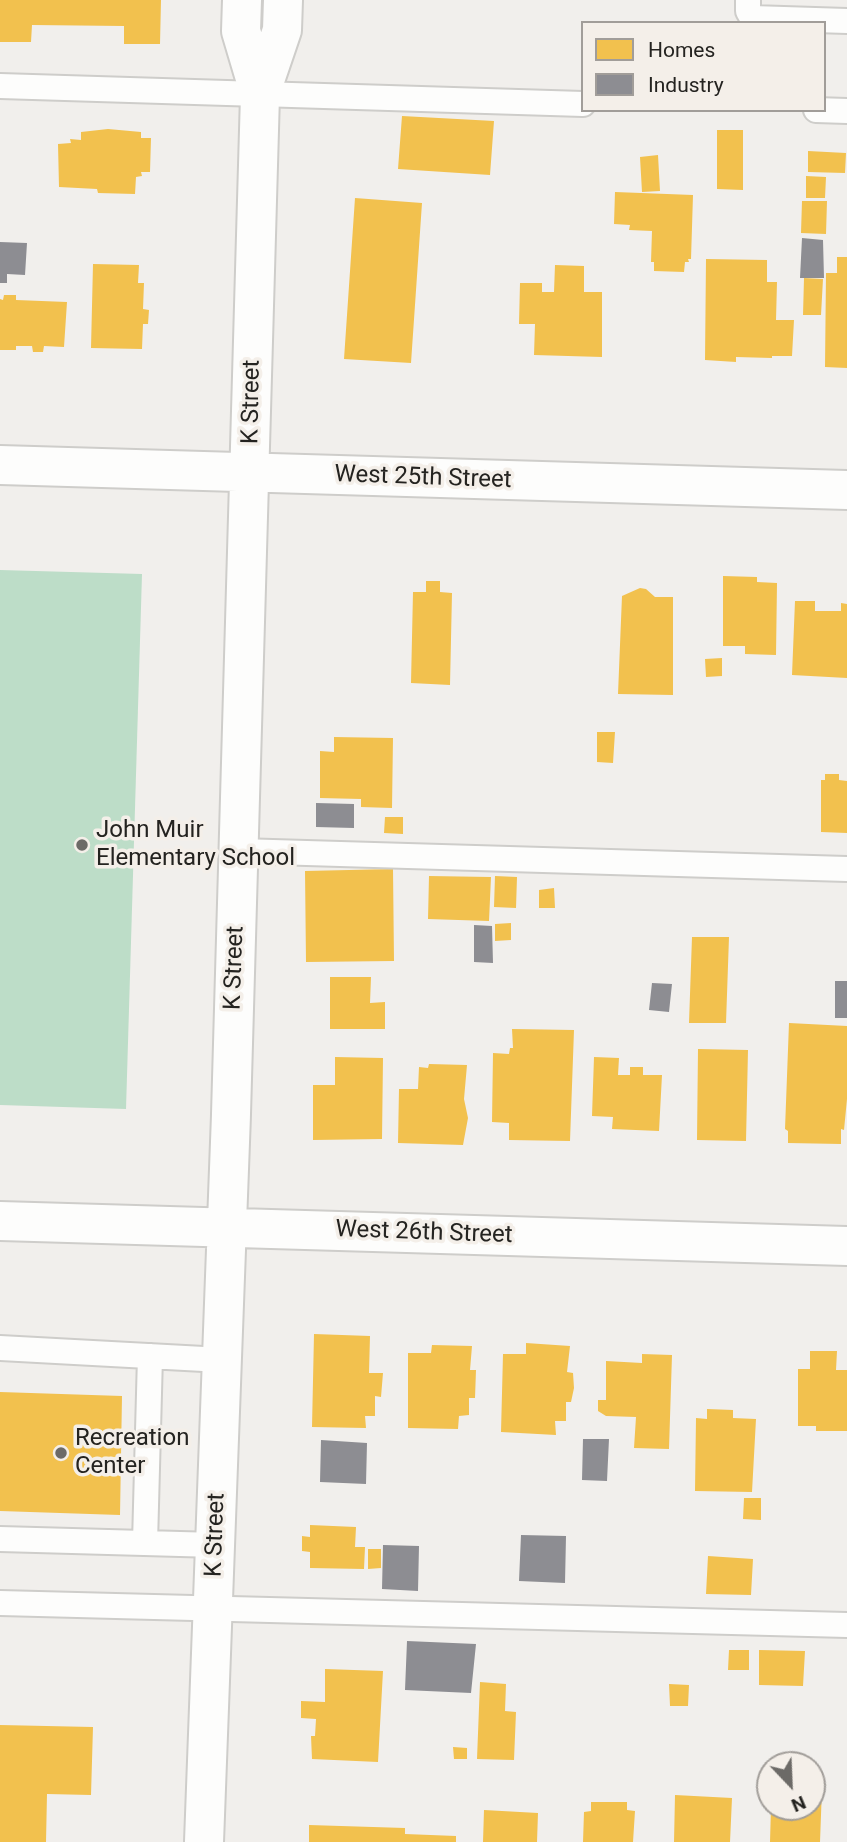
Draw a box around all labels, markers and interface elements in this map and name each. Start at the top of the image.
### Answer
legend [581,21,826,112]
text: Homes [648,38,715,62]
text: Industry [648,73,724,97]
street label: K Street [237,360,267,444]
street label: West 25th Street [334,461,512,495]
place label: John Muir Elementary School [96,817,295,873]
marker: John Muir Elementary School [74,837,90,853]
street label: K Street [219,925,251,1011]
street label: West 26th Street [335,1216,513,1250]
place label: Recreation Center [75,1425,189,1481]
marker: Recreation Center [53,1445,69,1461]
street label: K Street [200,1492,232,1578]
north arrow [756,1751,826,1821]
text: N [788,1791,809,1817]

